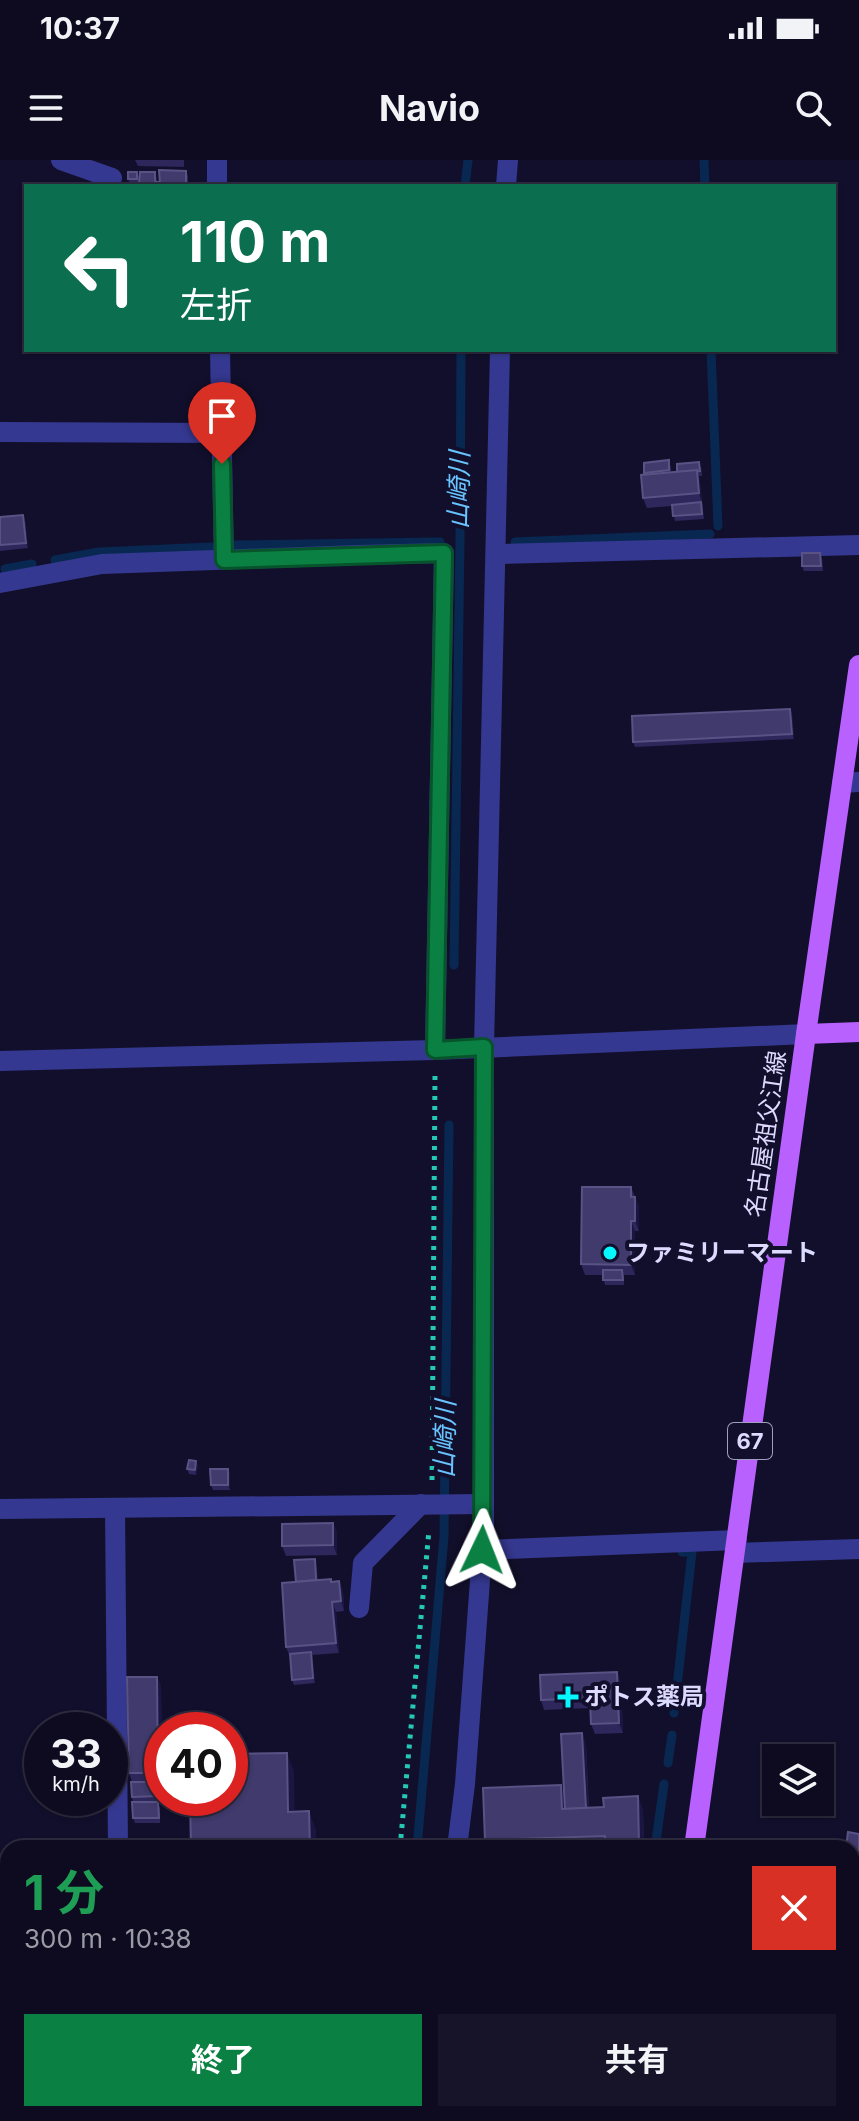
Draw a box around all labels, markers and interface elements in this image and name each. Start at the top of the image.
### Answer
text: 10:37 [40,10,120,46]
icon: menu [24,86,68,130]
text: Navio [379,86,480,130]
icon: search [791,86,835,130]
text: 110 m [180,208,330,276]
icon: left [48,216,152,320]
text: 左折 [180,283,252,327]
pin [188,382,256,464]
icon: arrive [200,394,244,438]
water label: 山崎川 [442,448,475,529]
street label: 名古屋祖父江線 [739,1049,792,1219]
place label: ファミリーマート [626,1238,818,1267]
marker: ファミリーマート [601,1244,619,1262]
water label: 山崎川 [428,1397,461,1478]
road number: 67 [728,1423,772,1459]
position arrow [440,1508,524,1592]
place label: ポトス薬局 [584,1682,704,1711]
marker: ポトス薬局 [559,1688,577,1706]
speed limit sign: 40 [144,1712,248,1816]
text: 33 [50,1729,102,1778]
map controls [762,1744,834,1816]
button: layers [762,1744,834,1816]
text: km/h [52,1772,100,1796]
text: 1 分 [24,1863,104,1922]
button: close [752,1866,836,1950]
text: 300 m · 10:38 [24,1923,192,1954]
button: 終了 [24,2014,422,2106]
button: 共有 [438,2014,836,2106]

